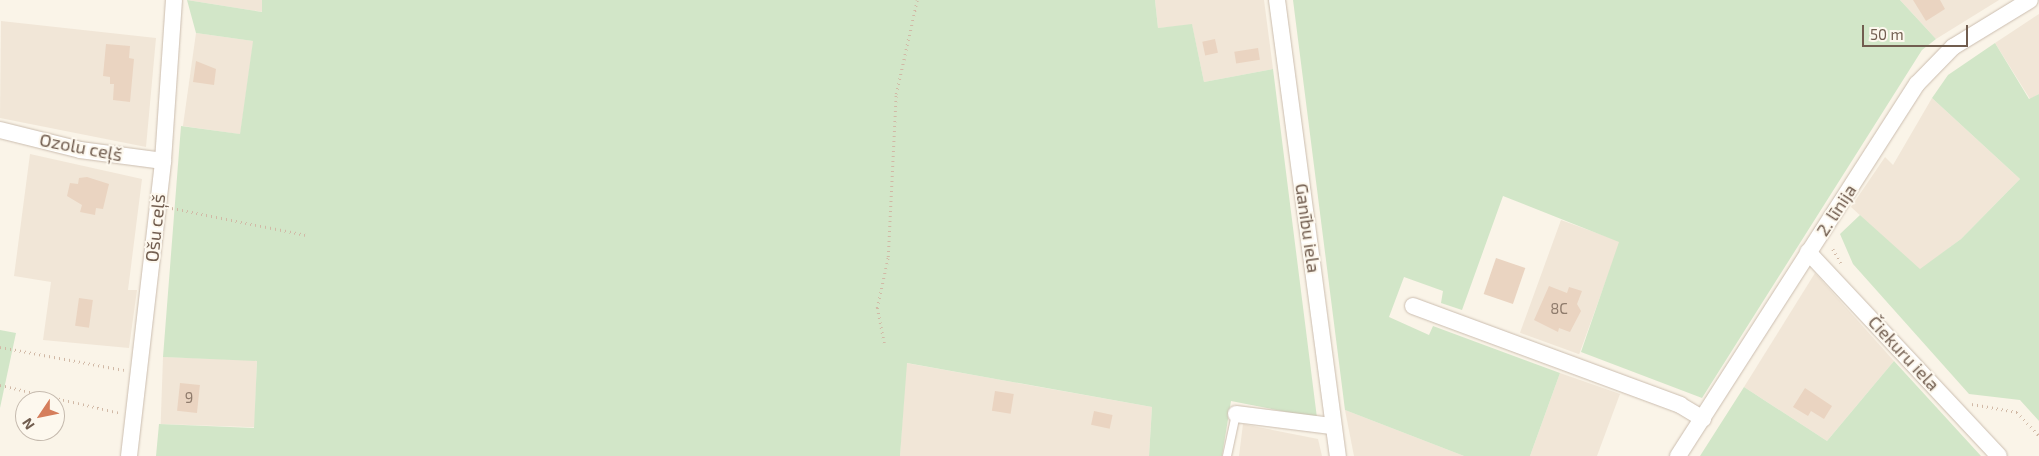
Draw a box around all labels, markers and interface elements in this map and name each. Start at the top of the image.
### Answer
scale bar [1864,15,1970,47]
text: 50 m [1870,25,1904,43]
street label: Ozolu ceļš [38,128,124,166]
street label: 2. līnija [1811,180,1861,240]
street label: Ganību iela [1291,182,1325,274]
street label: Ošu ceļš [141,193,169,263]
house number: 8C [1550,300,1568,318]
street label: Čiekuru iela [1864,311,1944,395]
house number: 9 [185,389,193,407]
north arrow [15,391,65,441]
text: N [18,415,38,433]

